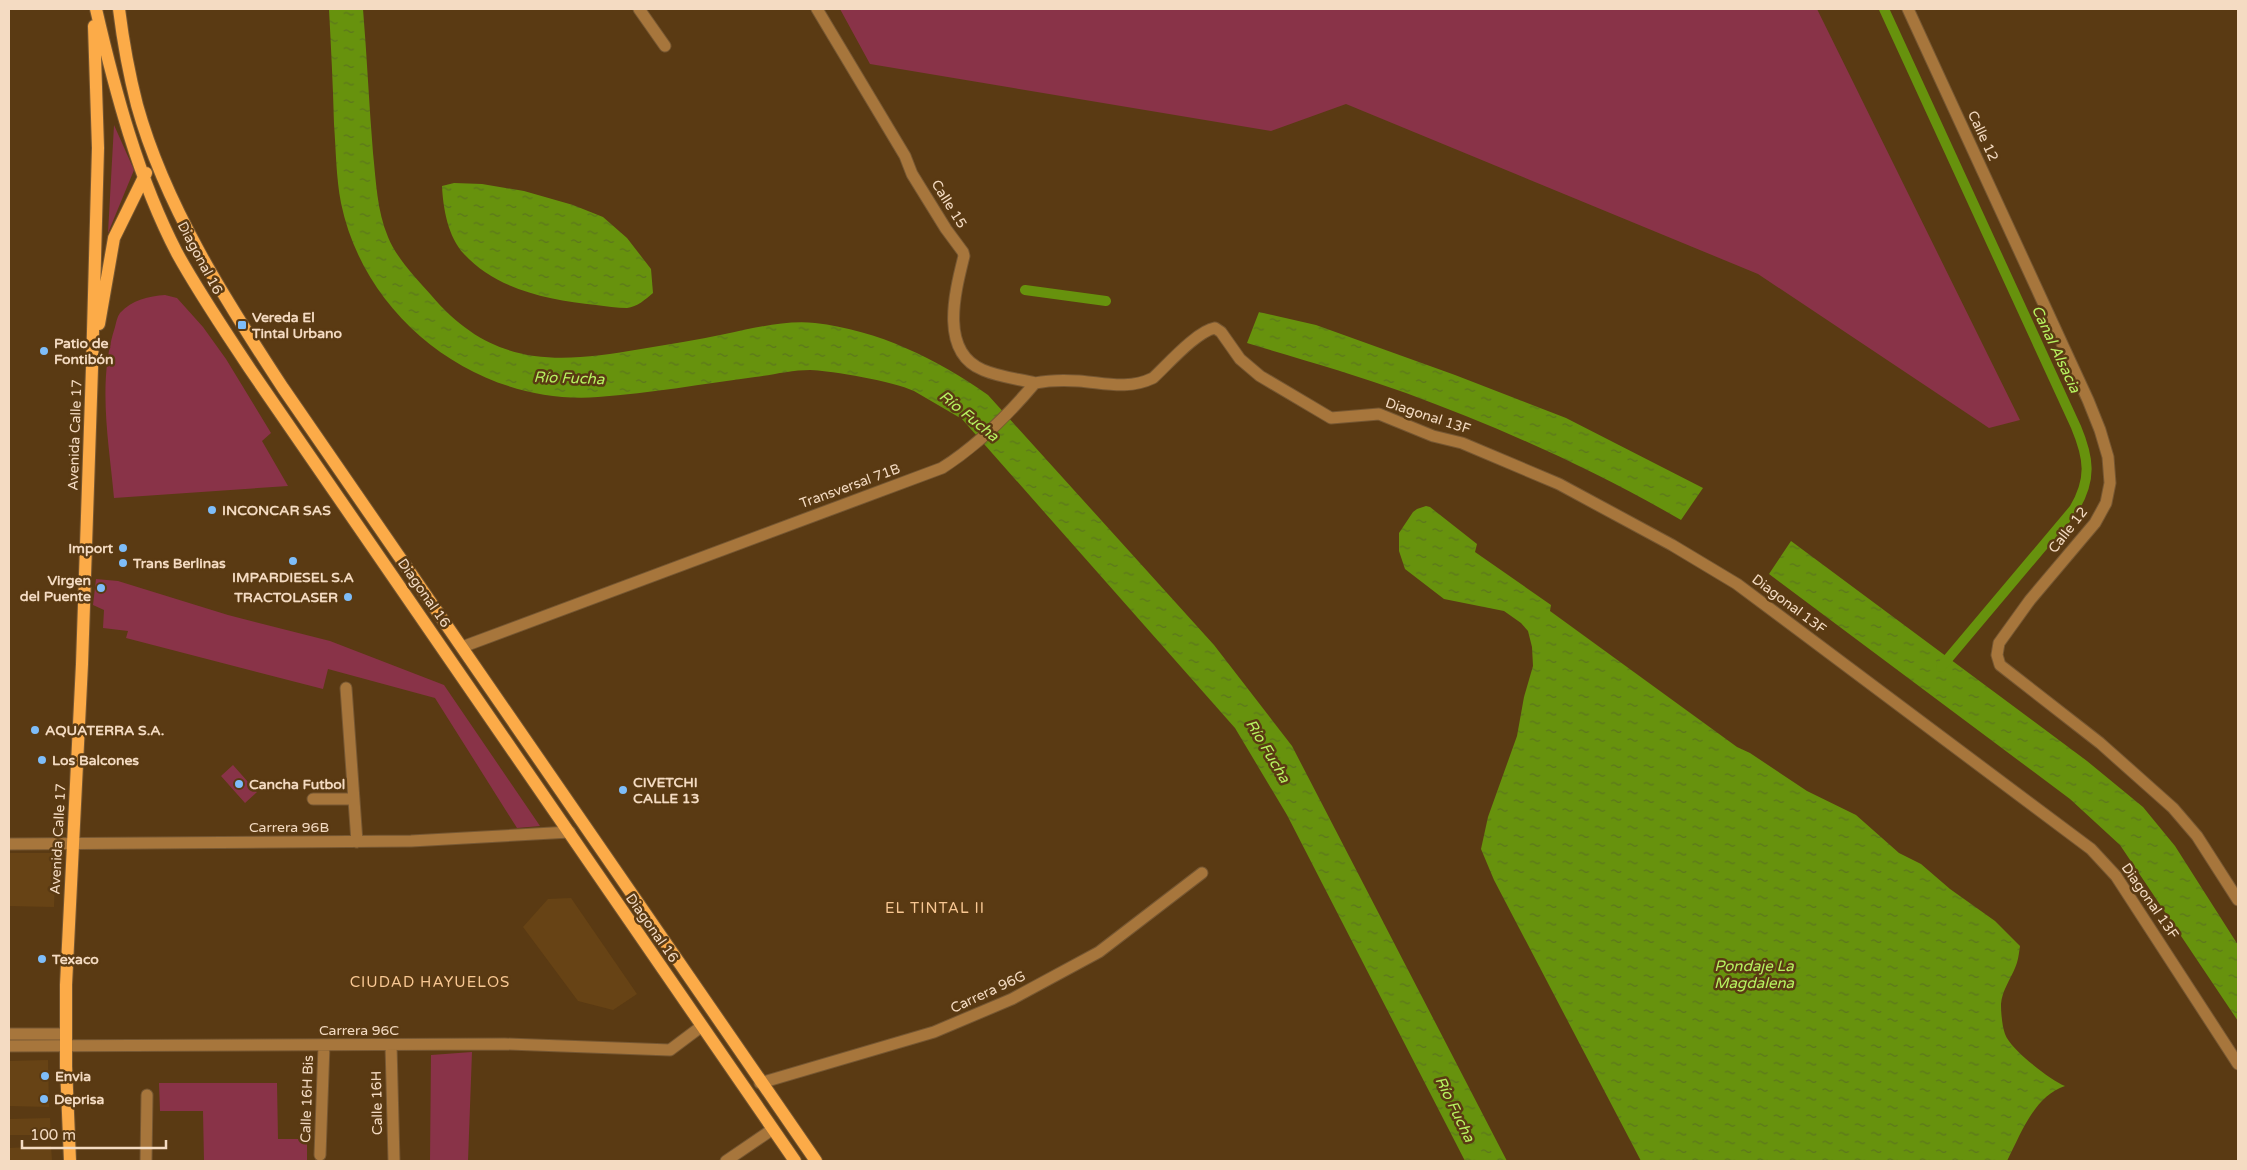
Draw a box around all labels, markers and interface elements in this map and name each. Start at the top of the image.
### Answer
street label: Calle 12 [1964,108,2002,164]
street label: Calle 15 [928,177,970,231]
street label: Diagonal 16 [174,219,226,298]
water label: Canal Alsacia [2028,302,2084,396]
place label: Vereda El Tintal Urbano [251,309,343,342]
marker: Vereda El Tintal Urbano [236,319,248,331]
place label: Patio de Fontibón [54,335,114,368]
marker: Patio de Fontibón [38,345,50,357]
water label: Río Fucha [533,368,605,388]
street label: Avenida Calle 17 [65,379,85,491]
water label: Río Fucha [936,387,1003,446]
street label: Diagonal 13F [1383,394,1473,438]
street label: Transversal 71B [797,460,903,512]
place label: INCONCAR SAS [222,502,331,519]
marker: INCONCAR SAS [206,504,218,516]
street label: Calle 12 [2045,504,2091,556]
place label: Import [68,540,114,557]
marker: Import [117,542,129,554]
place label: Trans Berlinas [132,555,226,572]
marker: IMPARDIESEL S.A [287,555,299,567]
street label: Diagonal 16 [394,555,454,631]
marker: Trans Berlinas [117,557,129,569]
place label: IMPARDIESEL S.A [232,569,355,586]
street label: Diagonal 13F [1748,571,1830,638]
place label: Virgen del Puente [20,572,91,605]
marker: Virgen del Puente [95,582,107,594]
place label: TRACTOLASER [233,589,338,606]
marker: TRACTOLASER [342,591,354,603]
water label: Río Fucha [1242,716,1294,786]
place label: AQUATERRA S.A. [45,722,164,739]
marker: AQUATERRA S.A. [29,724,41,736]
place label: Los Balcones [52,752,139,769]
marker: Los Balcones [36,754,48,766]
place label: CIVETCHI CALLE 13 [633,774,700,807]
place label: Cancha Futbol [249,776,345,793]
marker: Cancha Futbol [233,778,245,790]
street label: Avenida Calle 17 [47,783,69,895]
marker: CIVETCHI CALLE 13 [617,784,629,796]
street label: Carrera 96B [249,819,329,836]
street label: Diagonal 13F [2118,860,2183,943]
street label: Diagonal 16 [622,890,682,966]
district label: EL TINTAL II [885,899,985,917]
place label: Texaco [51,951,99,968]
marker: Texaco [36,953,48,965]
water label: Pondaje La Magdalena [1714,957,1795,992]
street label: Carrera 96G [948,967,1028,1017]
district label: CIUDAD HAYUELOS [350,973,510,991]
street label: Carrera 96C [319,1022,399,1039]
street label: Calle 16H Bis [297,1055,317,1143]
place label: Envia [55,1068,91,1085]
marker: Envia [39,1070,51,1082]
street label: Calle 16H [368,1071,386,1135]
water label: Río Fucha [1431,1073,1479,1145]
place label: Deprisa [54,1091,105,1108]
marker: Deprisa [38,1093,50,1105]
scale bar [22,1118,166,1150]
text: 100 m [30,1126,76,1144]

